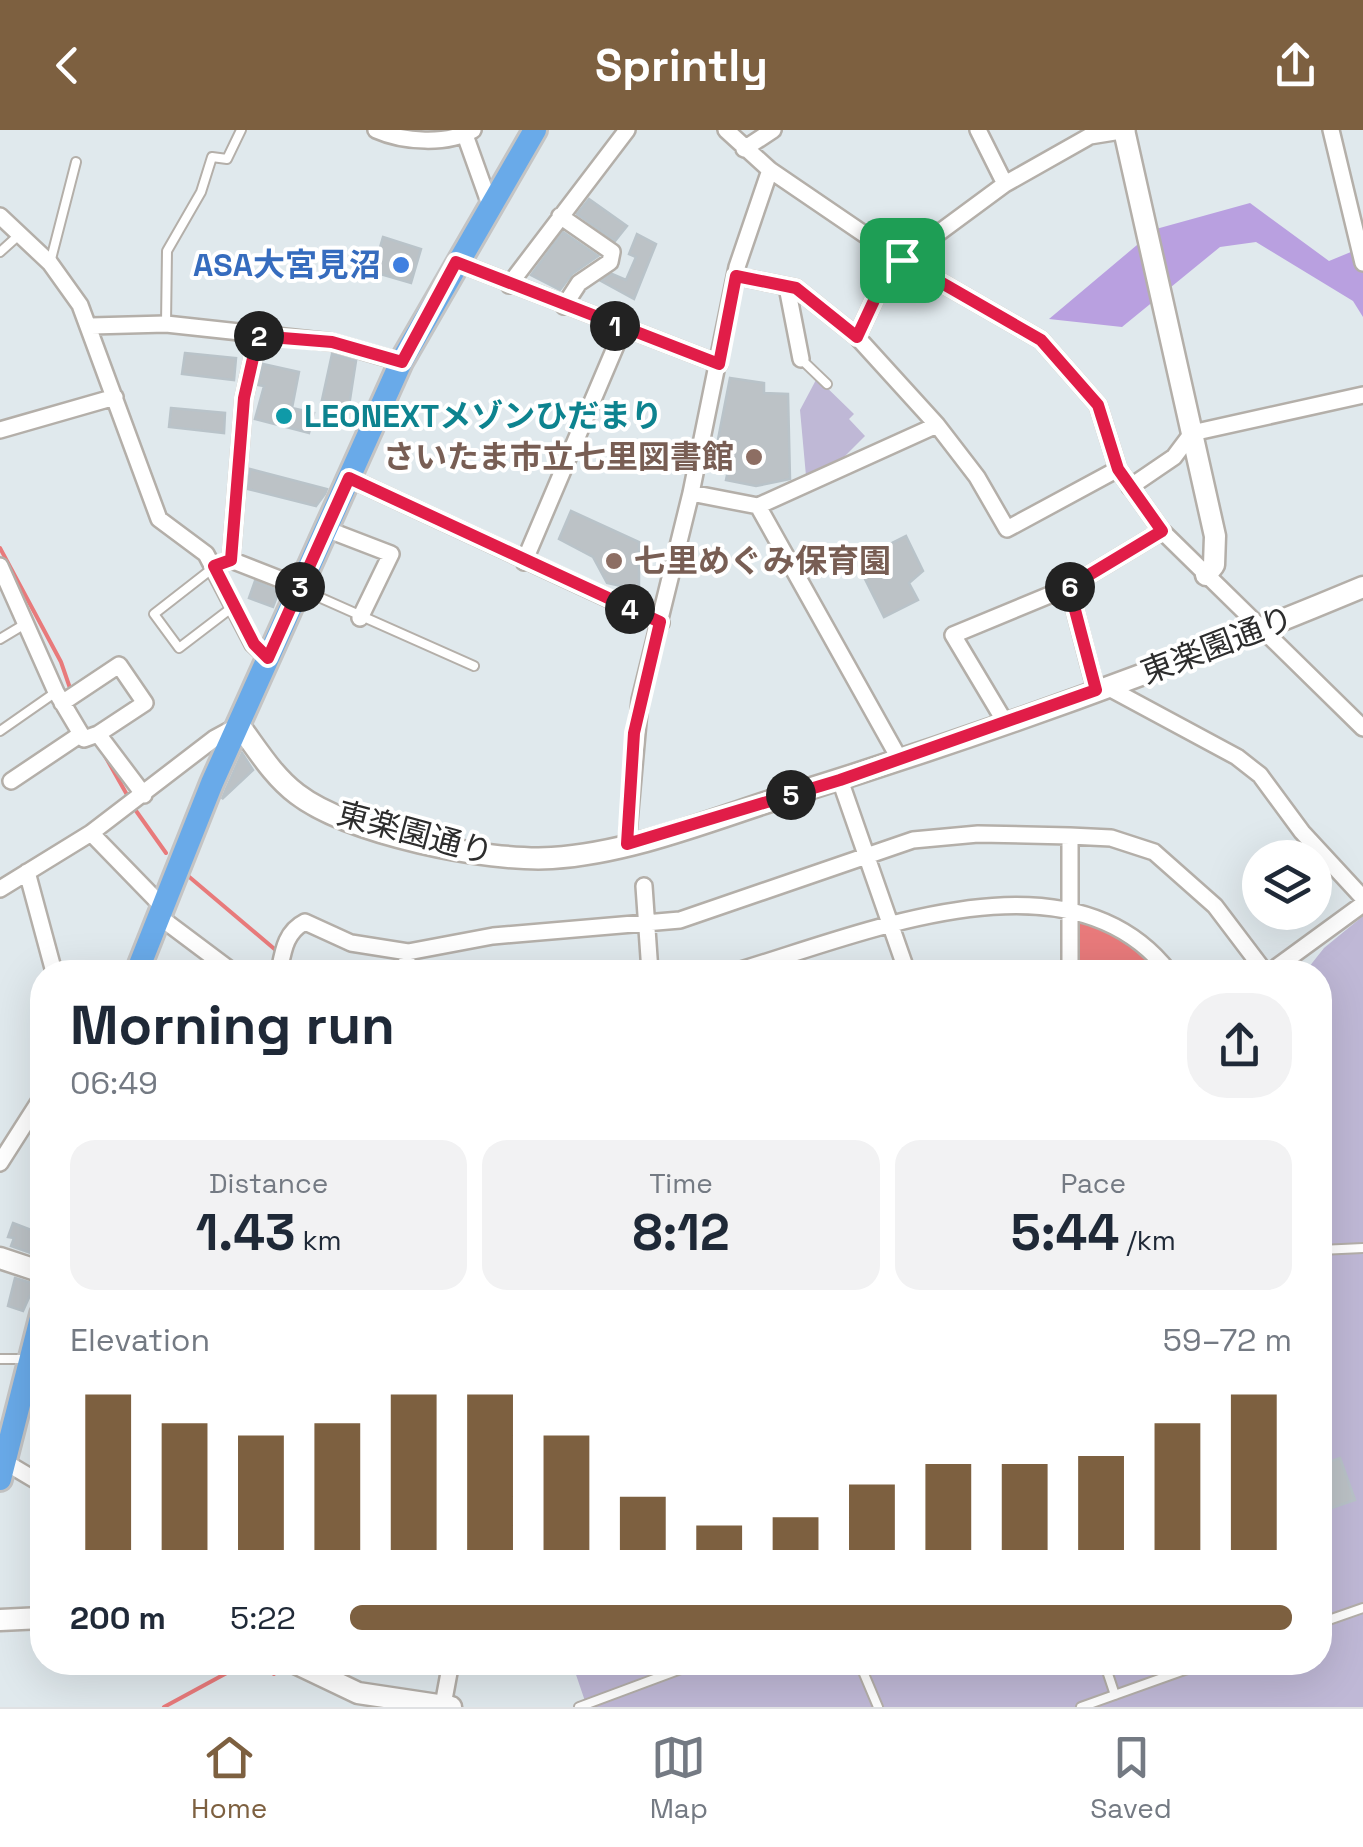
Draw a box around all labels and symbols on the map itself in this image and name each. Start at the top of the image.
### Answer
pin [860,218,945,303]
place label: ASA大宮見沼 [193,245,381,285]
marker: ASA大宮見沼 [390,254,412,276]
pin: 1 [590,301,640,351]
pin: 2 [234,311,284,361]
place label: LEONEXTメゾンひだまり [304,396,663,436]
marker: LEONEXTメゾンひだまり [273,405,295,427]
place label: さいたま市立七里図書館 [383,437,734,477]
marker: さいたま市立七里図書館 [743,446,765,468]
place label: 七里めぐみ保育園 [634,541,891,581]
marker: 七里めぐみ保育園 [603,550,625,572]
pin: 3 [275,562,325,612]
pin: 6 [1045,562,1095,612]
pin: 4 [605,584,655,634]
street label: 東楽園通り [1135,598,1299,692]
pin: 5 [766,770,816,820]
street label: 東楽園通り [333,793,497,873]

